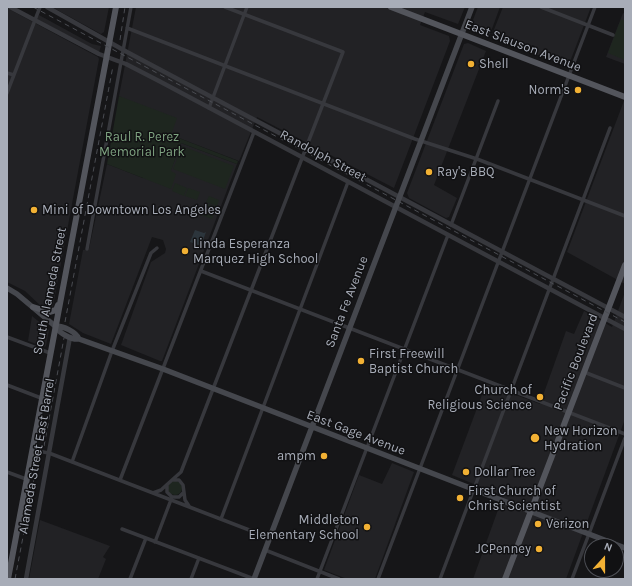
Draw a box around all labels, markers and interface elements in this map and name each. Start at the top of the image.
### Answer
street label: East Slauson Avenue [463,17,583,75]
place label: Shell [479,56,509,72]
marker: Shell [466,59,476,69]
place label: Norm's [529,82,570,98]
marker: Norm's [573,85,583,95]
street label: Randolph Street [277,127,369,185]
park label: Raul R. Perez Memorial Park [99,129,185,160]
place label: Ray's BBQ [437,164,494,180]
marker: Ray's BBQ [424,167,434,177]
place label: Mini of Downtown Los Angeles [42,202,221,218]
marker: Mini of Downtown Los Angeles [29,205,39,215]
street label: South Alameda Street [30,226,70,356]
place label: Linda Esperanza Marquez High School [193,236,318,267]
marker: Linda Esperanza Marquez High School [180,246,190,256]
street label: Santa Fe Avenue [322,254,372,350]
street label: Pacific Boulevard [550,311,602,413]
place label: First Freewill Baptist Church [369,346,458,377]
marker: First Freewill Baptist Church [356,356,366,366]
street label: Alameda Street East Barrel [16,377,58,535]
place label: Church of Religious Science [427,382,532,413]
marker: Church of Religious Science [535,392,545,402]
street label: East Gage Avenue [304,407,408,459]
place label: New Horizon Hydration [544,423,618,454]
marker: New Horizon Hydration [529,432,541,444]
place label: ampm [277,448,316,464]
marker: ampm [319,451,329,461]
place label: Dollar Tree [474,464,536,480]
marker: Dollar Tree [461,467,471,477]
place label: First Church of Christ Scientist [468,483,561,514]
marker: First Church of Christ Scientist [455,493,465,503]
place label: Middleton Elementary School [249,512,359,543]
place label: Verizon [546,516,589,532]
marker: Verizon [533,519,543,529]
marker: Middleton Elementary School [362,522,372,532]
north arrow [584,538,624,578]
text: N [602,540,614,555]
place label: JCPenney [475,541,531,557]
marker: JCPenney [534,544,544,554]

